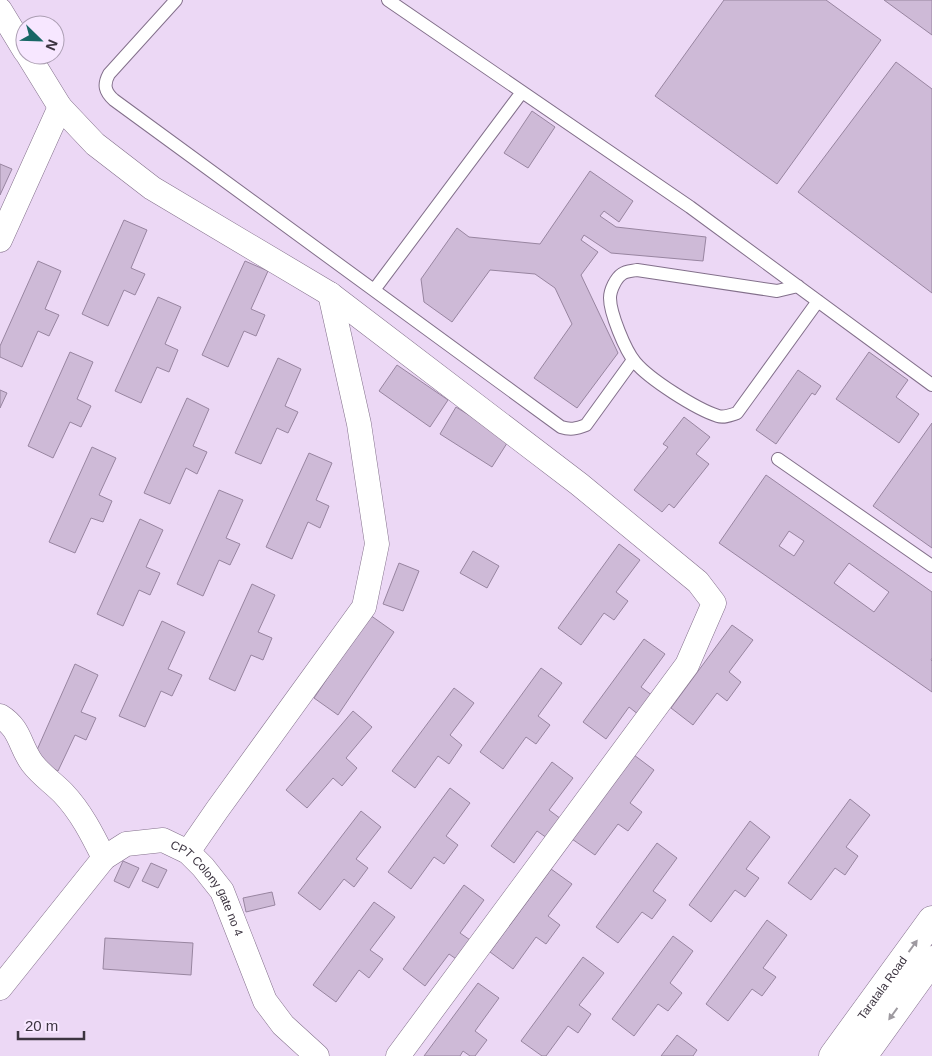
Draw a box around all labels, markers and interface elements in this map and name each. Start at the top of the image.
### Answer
north arrow [15,15,65,65]
text: N [43,37,61,53]
street label: CPT Colony gate no 4 [168,838,246,938]
one-way arrow [908,939,918,953]
street label: Taratala Road [855,954,910,1022]
one-way arrow [888,1007,898,1021]
scale bar [18,1008,84,1040]
text: 20 m [25,1017,58,1034]

